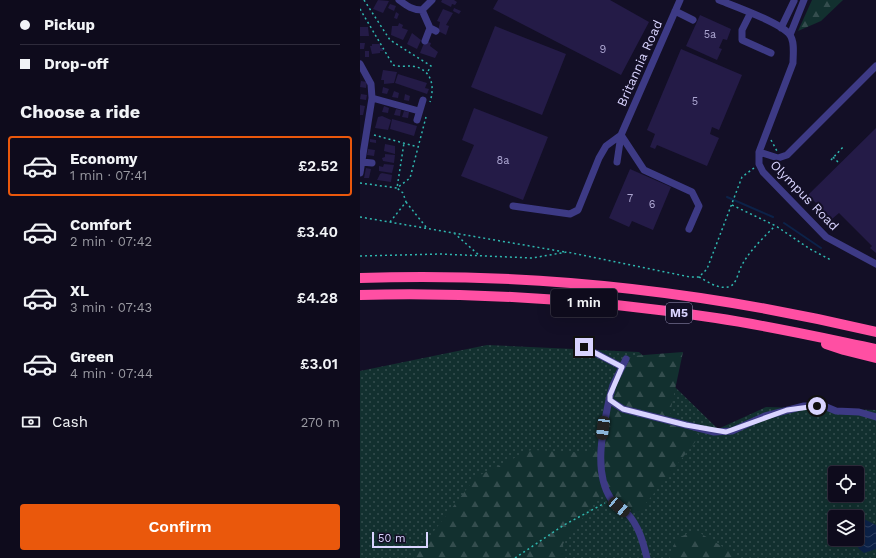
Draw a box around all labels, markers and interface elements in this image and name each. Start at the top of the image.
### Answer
text: Pickup [44,16,95,34]
street label: Britannia Road [614,18,665,109]
house number: 5a [704,28,716,41]
house number: 9 [600,43,607,56]
text: Drop-off [44,55,109,73]
house number: 5 [692,95,698,108]
text: Choose a ride [20,101,140,122]
icon: car [22,148,58,184]
text: Economy [70,150,137,168]
house number: 8a [496,154,510,167]
text: £2.52 [298,157,338,175]
street label: Olympus Road [767,157,842,234]
text: 1 min · 07:41 [70,168,147,183]
house number: 7 [627,192,633,205]
house number: 6 [649,198,656,211]
icon: car [22,214,58,250]
text: Comfort [70,216,131,234]
text: £3.40 [297,223,338,241]
text: 2 min · 07:42 [70,234,152,249]
icon: car [22,280,58,316]
text: XL [70,282,89,300]
text: £4.28 [297,289,338,307]
callout: 1 min [551,289,617,317]
text: 1 min [567,295,601,310]
text: 3 min · 07:43 [70,300,152,315]
road number: M5 [666,303,692,323]
route end [575,338,593,356]
icon: car [22,346,58,382]
text: Green [70,348,114,366]
text: £3.01 [300,355,338,373]
text: 4 min · 07:44 [70,366,153,381]
route start [808,397,826,415]
icon: cash [20,411,42,433]
text: Cash [52,413,88,431]
text: 270 m [301,415,340,430]
car [595,415,611,441]
map controls [828,466,864,546]
button: locate [828,466,864,502]
car [606,495,632,519]
button: Confirm [20,504,340,550]
button: layers [828,510,864,546]
scale bar [372,530,428,549]
text: 50 m [378,532,405,545]

